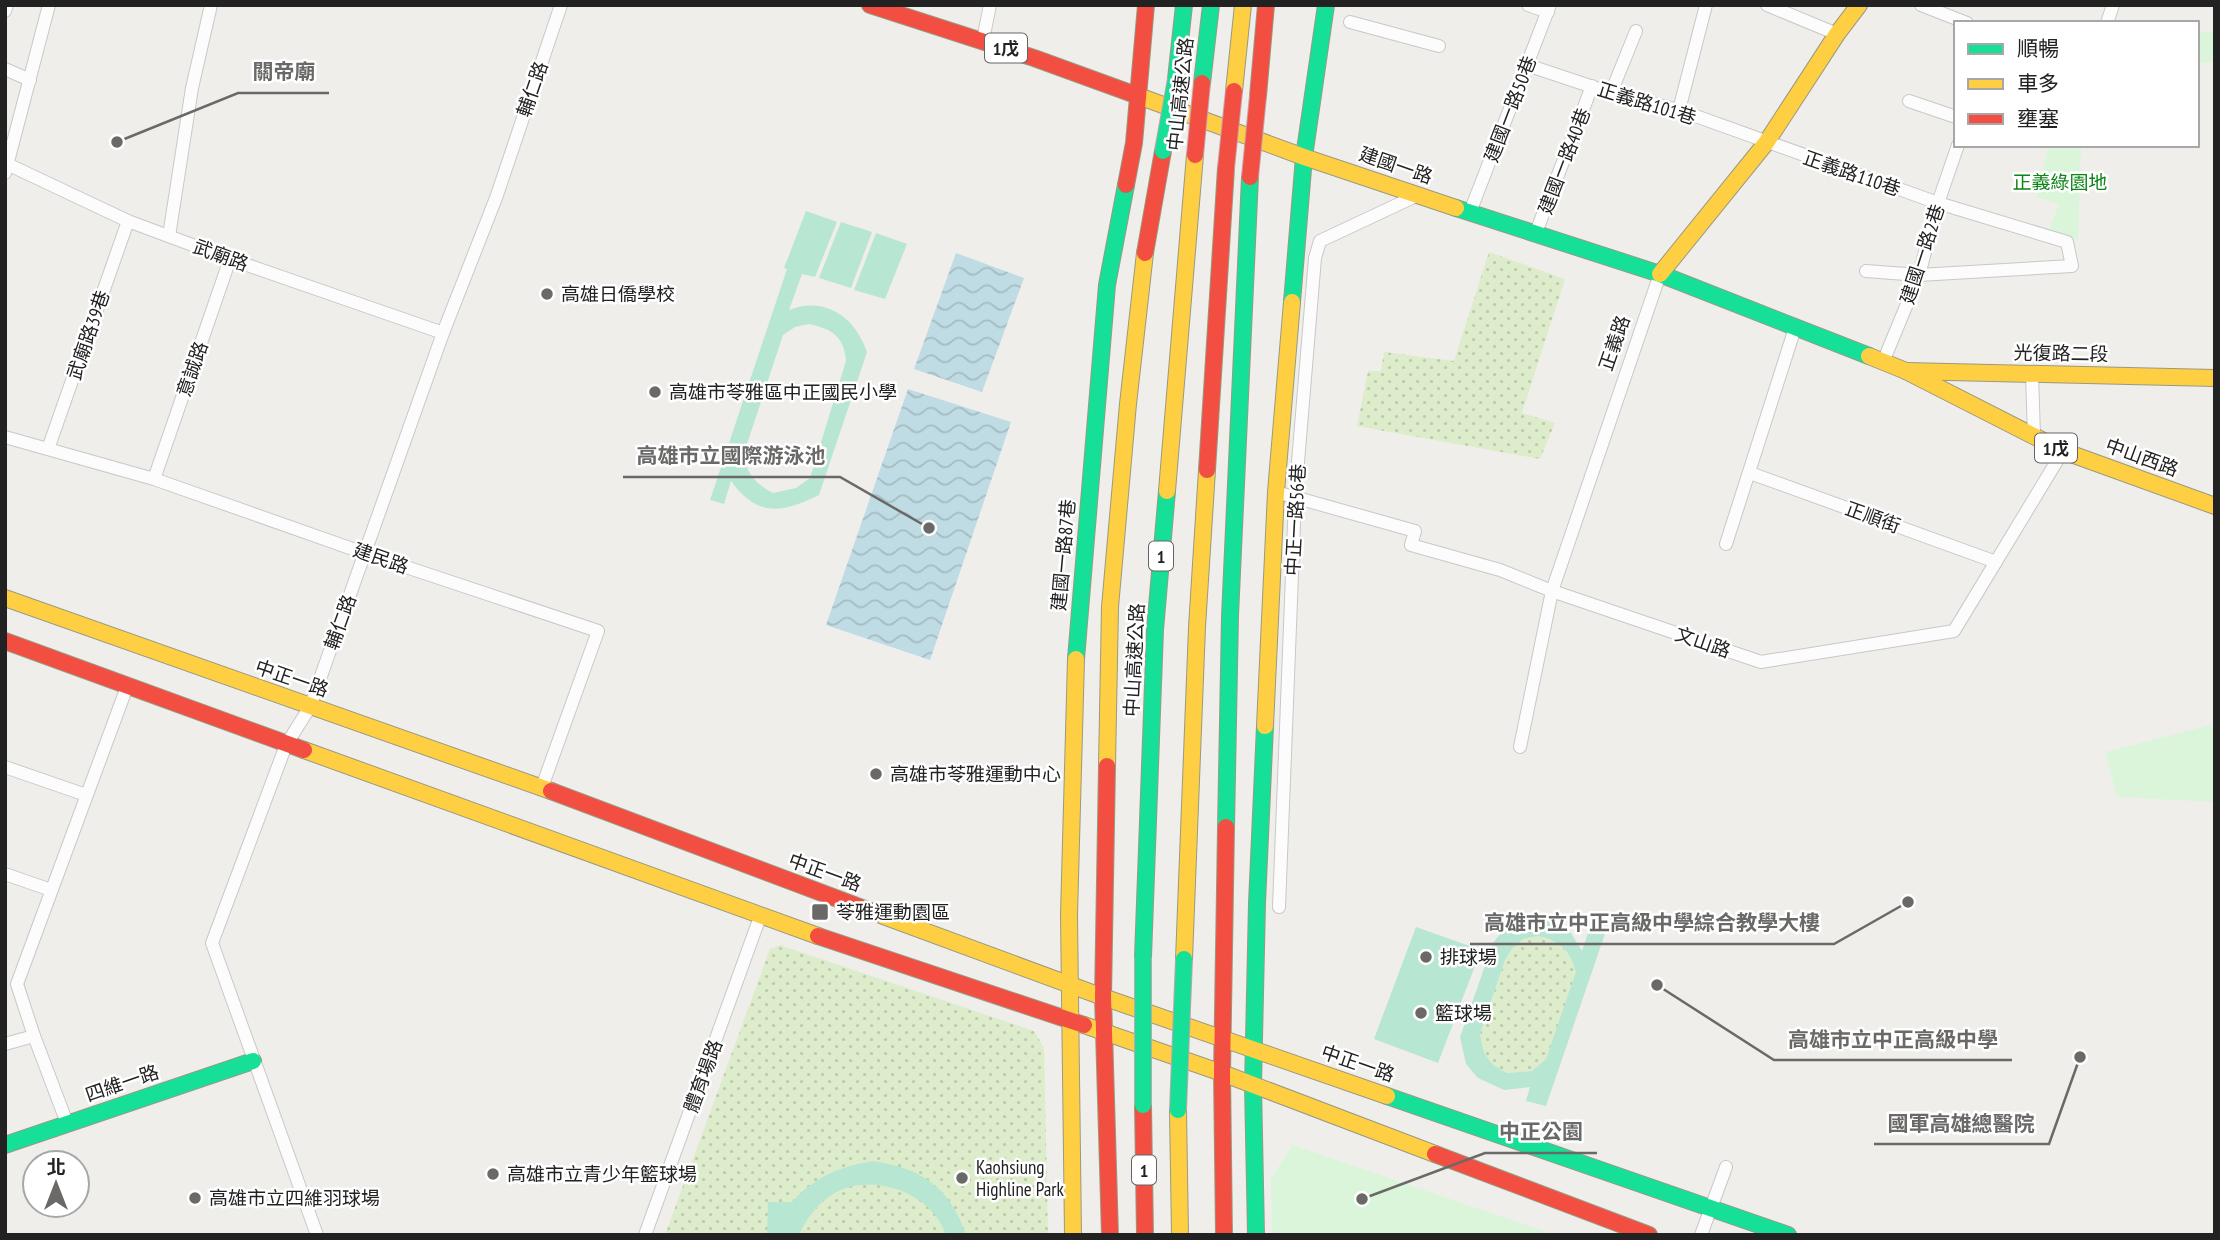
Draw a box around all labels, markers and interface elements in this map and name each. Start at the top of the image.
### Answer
legend [1954,21,2199,147]
road number: 1戊 [985,33,1027,62]
text: 順暢 [2017,35,2059,62]
street label: 中山高速公路 [1162,36,1198,152]
callout: 關帝廟 [238,51,329,93]
street label: 建國一路50巷 [1479,52,1541,166]
text: 關帝廟 [253,58,316,85]
street label: 輔仁路 [511,58,553,120]
text: 車多 [2017,70,2059,97]
street label: 正義路101巷 [1595,77,1699,129]
street label: 建國一路40巷 [1533,104,1595,218]
text: 壅塞 [2017,105,2059,132]
street label: 建國一路 [1356,141,1436,189]
street label: 正義路110巷 [1800,145,1904,201]
park label: 正義綠園地 [2012,170,2108,194]
street label: 建國一路2巷 [1895,201,1949,307]
street label: 武廟路 [190,234,252,276]
place label: 高雄日僑學校 [561,282,675,306]
marker: 高雄日僑學校 [539,286,555,302]
street label: 武廟路39巷 [61,287,115,383]
street label: 正義路 [1593,312,1635,374]
street label: 意誠路 [171,338,213,400]
street label: 光復路二段 [2013,340,2109,366]
place label: 高雄市苓雅區中正國民小學 [669,380,897,404]
marker: 高雄市苓雅區中正國民小學 [647,384,663,400]
street label: 中山西路 [2102,433,2182,481]
road number: 1戊 [2035,434,2077,462]
callout: 高雄市立國際游泳池 [623,435,840,477]
text: 高雄市立國際游泳池 [637,442,826,469]
street label: 中正一路56巷 [1280,463,1310,577]
street label: 正順街 [1842,496,1904,538]
street label: 建國一路87巷 [1046,498,1080,612]
street label: 建民路 [350,537,412,579]
road number: 1 [1149,542,1173,570]
street label: 輔仁路 [319,591,361,653]
street label: 中山高速公路 [1119,602,1149,718]
street label: 文山路 [1672,621,1734,663]
street label: 中正一路 [252,654,332,702]
place label: 高雄市苓雅運動中心 [890,762,1061,786]
marker: 高雄市苓雅運動中心 [868,766,884,782]
street label: 中正一路 [785,848,865,896]
place label: 苓雅運動園區 [836,900,950,924]
marker: 苓雅運動園區 [810,902,830,922]
callout: 高雄市立中正高級中學綜合教學大樓 [1470,902,1834,944]
text: 高雄市立中正高級中學綜合教學大樓 [1484,909,1820,936]
place label: 排球場 [1440,945,1497,969]
marker: 排球場 [1418,949,1434,965]
place label: 籃球場 [1435,1001,1492,1025]
marker: 籃球場 [1413,1005,1429,1021]
callout: 高雄市立中正高級中學 [1774,1018,2012,1060]
text: 高雄市立中正高級中學 [1788,1026,1998,1053]
street label: 體育場路 [679,1036,727,1116]
street label: 中正一路 [1318,1039,1398,1087]
street label: 四維一路 [82,1059,162,1107]
callout: 國軍高雄總醫院 [1874,1102,2049,1144]
text: 國軍高雄總醫院 [1888,1110,2035,1137]
callout: 中正公園 [1485,1111,1597,1153]
text: 中正公園 [1499,1118,1583,1145]
north arrow [21,1149,91,1219]
text: 北 [46,1155,66,1179]
place label: Kaohsiung Highline Park [976,1155,1065,1201]
road number: 1 [1132,1156,1156,1184]
place label: 高雄市立青少年籃球場 [507,1162,697,1186]
marker: 高雄市立青少年籃球場 [485,1166,501,1182]
marker: Kaohsiung Highline Park [954,1170,970,1186]
place label: 高雄市立四維羽球場 [209,1186,380,1210]
marker: 高雄市立四維羽球場 [187,1190,203,1206]

